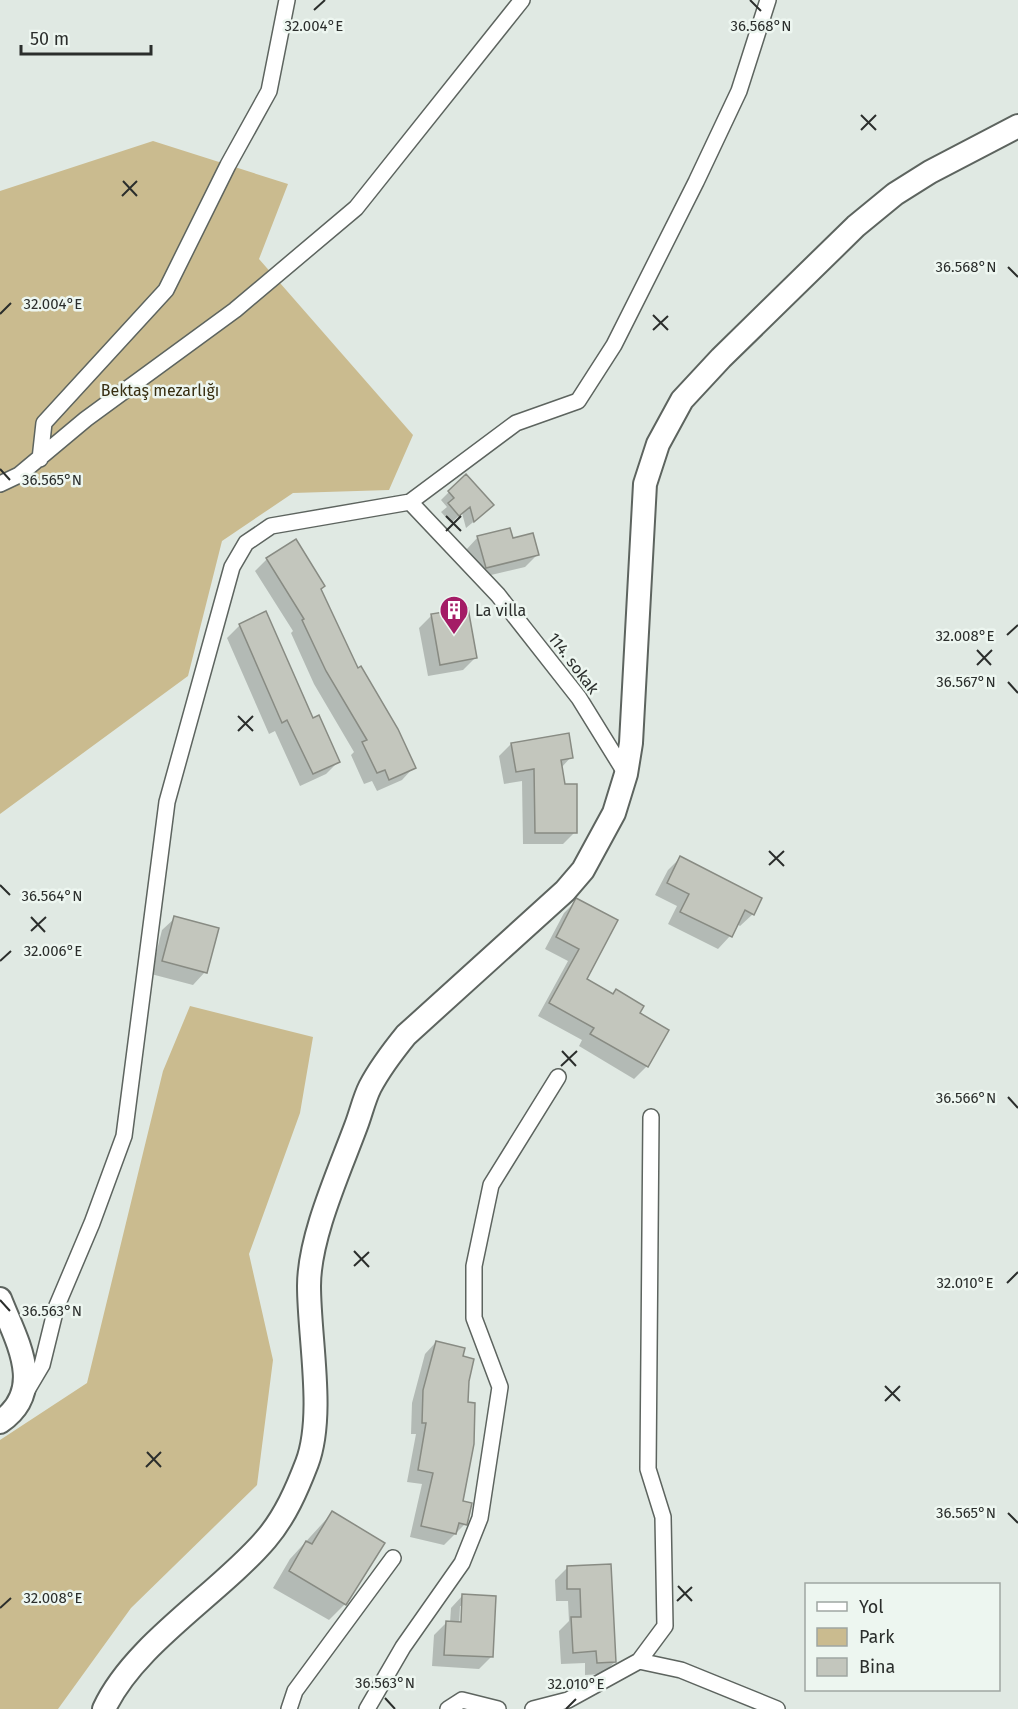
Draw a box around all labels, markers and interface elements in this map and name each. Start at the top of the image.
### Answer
text: 32.004°E [285,17,343,35]
text: 36.568°N [730,17,792,35]
scale bar [21,18,152,56]
text: 50 m [30,28,69,50]
text: 36.568°N [935,258,997,276]
text: 32.004°E [24,295,82,313]
park label: Bektaş mezarlığı [101,381,219,401]
text: 36.565°N [22,471,82,489]
building icon: La villa [438,594,470,636]
place label: La villa [475,601,526,620]
text: 32.008°E [935,627,995,645]
street label: 114. sokak [544,629,603,698]
text: 36.567°N [936,673,996,691]
text: 36.564°N [22,887,82,905]
text: 32.006°E [24,942,82,960]
text: 36.566°N [936,1089,996,1107]
text: 32.010°E [937,1274,993,1292]
text: 36.563°N [22,1302,82,1320]
text: 36.565°N [936,1504,996,1522]
legend [805,1583,1000,1691]
text: 32.008°E [23,1589,83,1607]
text: Yol [859,1596,884,1618]
text: Park [859,1626,895,1648]
text: Bina [859,1656,895,1678]
text: 36.563°N [355,1674,415,1692]
text: 32.010°E [548,1675,604,1693]

